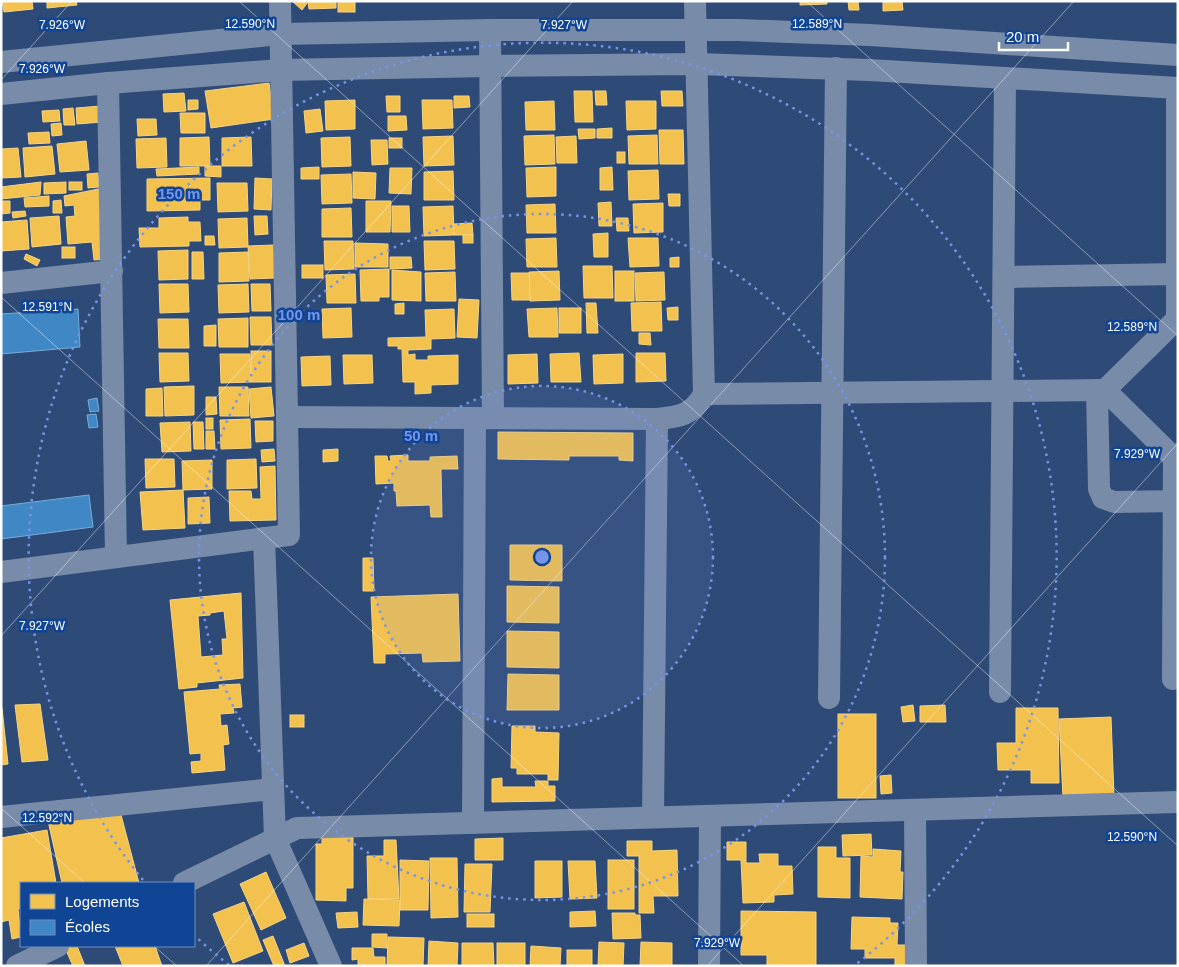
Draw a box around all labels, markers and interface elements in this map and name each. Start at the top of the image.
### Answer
text: 12.590°N [225,17,275,31]
text: 12.589°N [792,17,842,31]
text: 7.926°W [39,18,86,32]
text: 7.927°W [541,18,588,32]
scale bar [999,20,1068,52]
text: 20 m [1006,28,1039,45]
text: 7.926°W [19,62,66,76]
text: 150 m [158,185,200,202]
text: 12.591°N [22,300,72,314]
text: 100 m [278,306,320,323]
text: 12.589°N [1107,320,1157,334]
text: 50 m [404,427,438,444]
text: 7.929°W [1114,447,1161,461]
centre of rings [533,548,551,566]
text: 7.927°W [19,619,66,633]
text: 12.592°N [22,811,72,825]
text: 12.590°N [1107,830,1157,844]
legend [20,882,195,947]
text: Logements [65,893,139,910]
text: Écoles [65,918,110,935]
text: 7.929°W [694,936,741,950]

